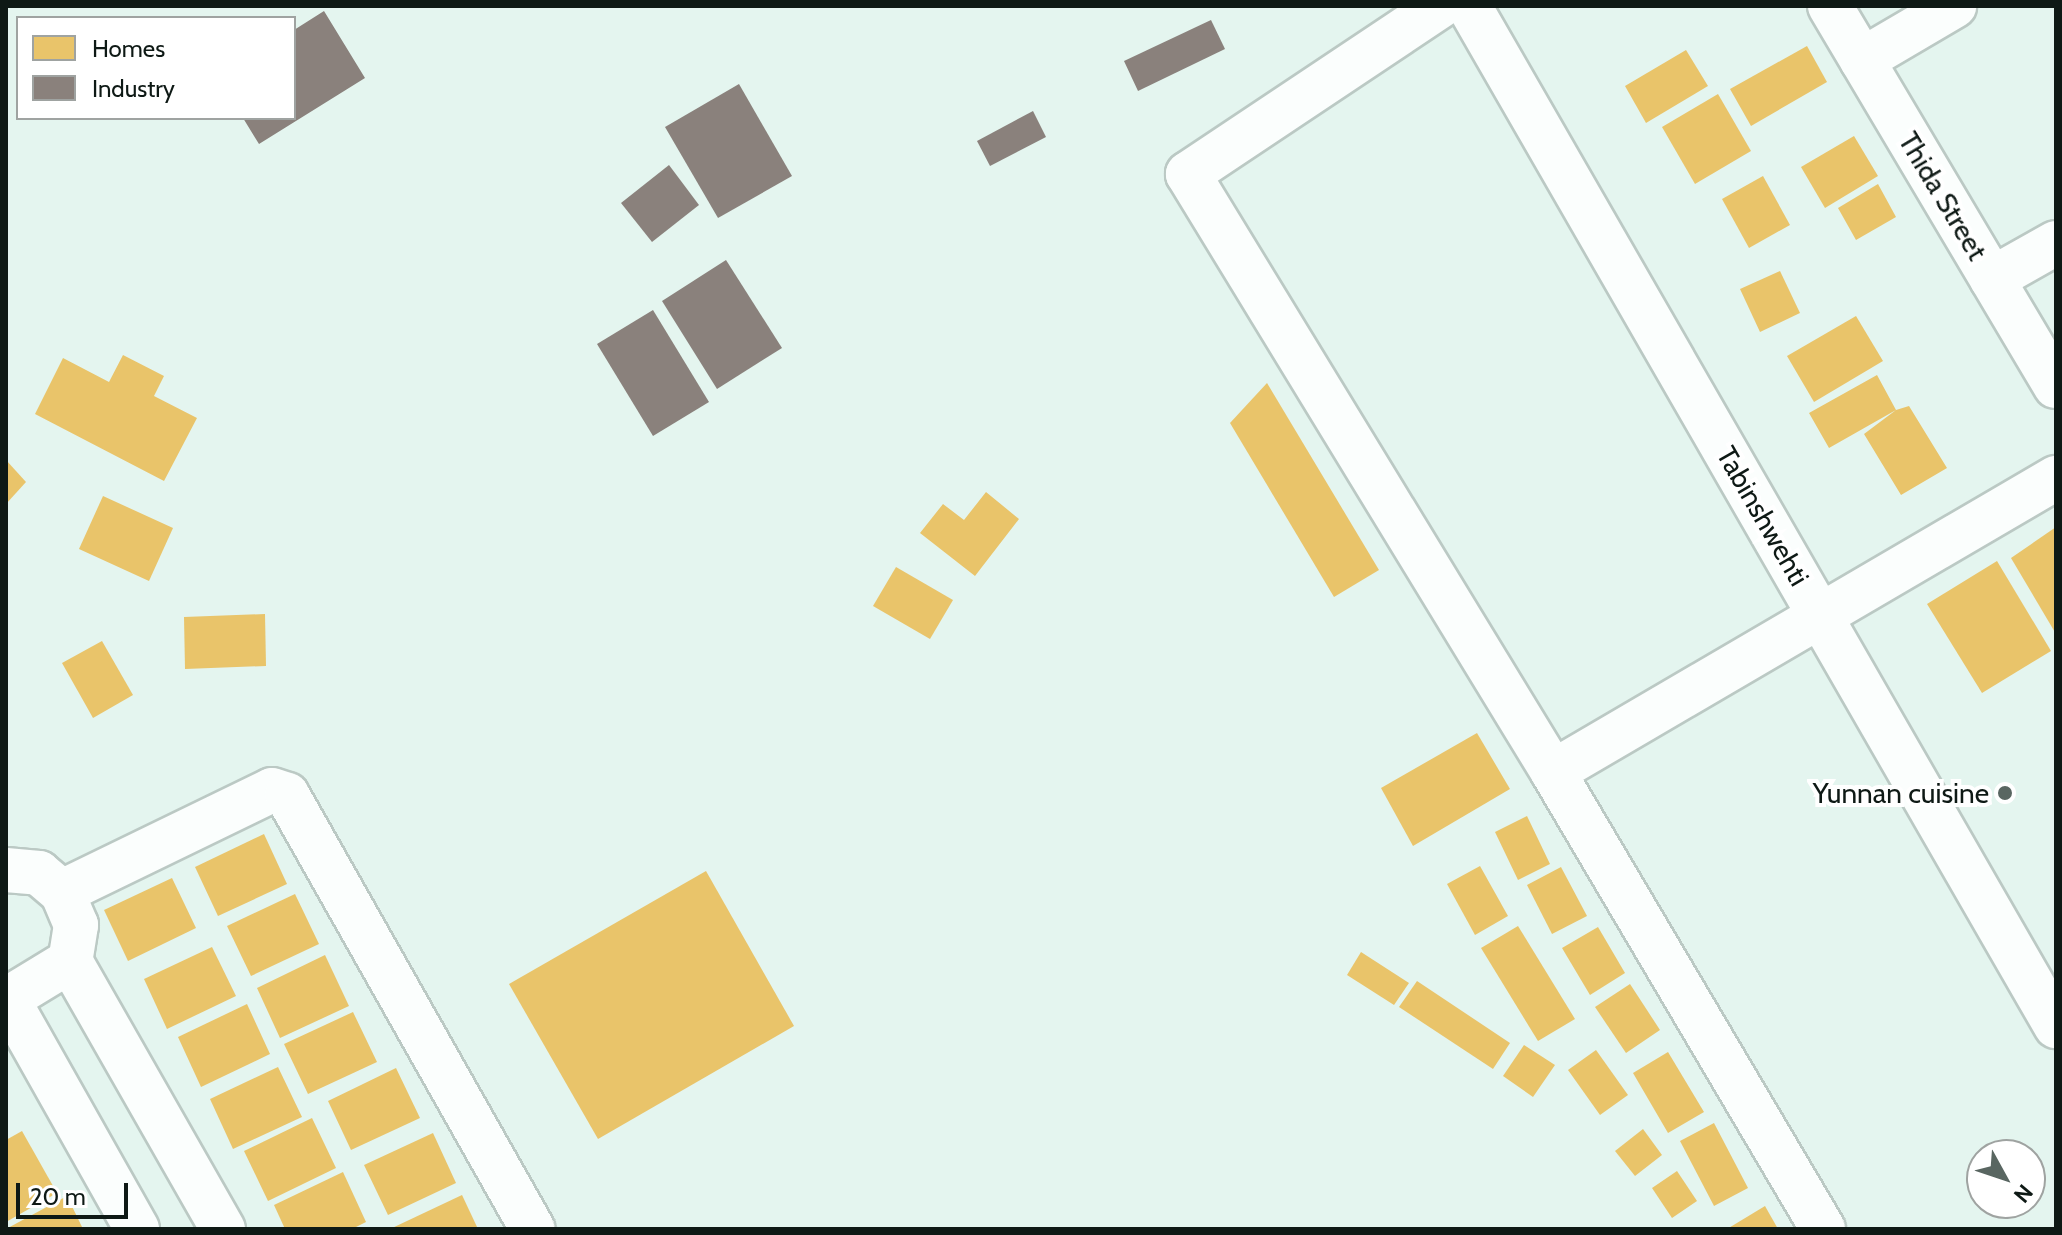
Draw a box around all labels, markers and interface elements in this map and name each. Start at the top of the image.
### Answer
legend [16,16,296,120]
text: Homes [92,34,165,63]
text: Industry [92,74,175,103]
street label: Thida Street [1892,126,1994,266]
street label: Tabinshwehti [1710,440,1816,592]
place label: Yunnan cuisine [1813,776,1989,810]
marker: Yunnan cuisine [1996,784,2014,802]
north arrow [1966,1139,2046,1219]
scale bar [20,1167,132,1217]
text: N [2008,1179,2039,1208]
text: 20 m [30,1182,86,1211]

